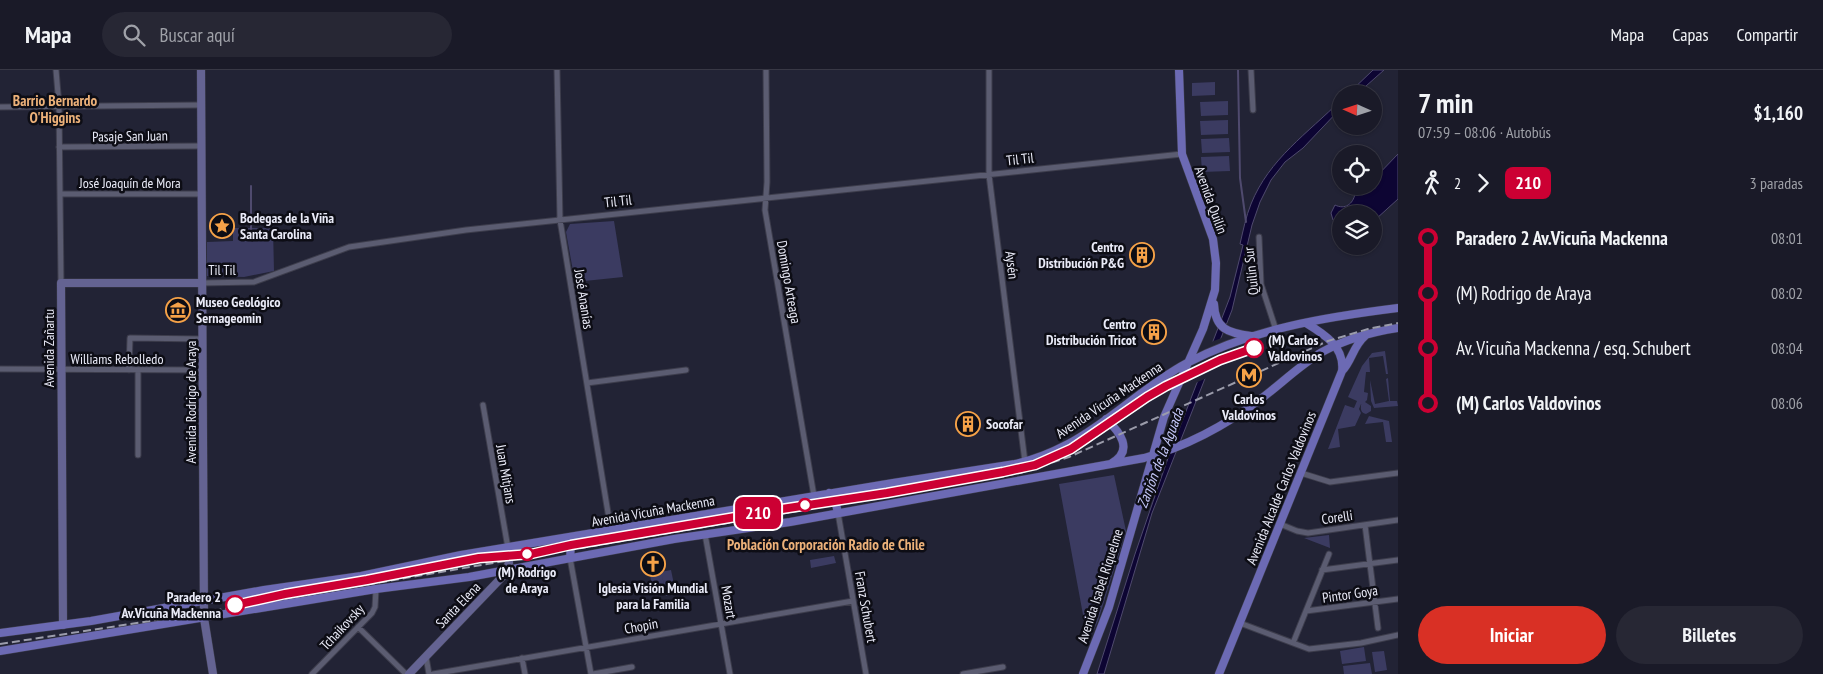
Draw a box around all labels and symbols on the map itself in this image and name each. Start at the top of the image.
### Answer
north arrow [1332,85,1382,135]
district label: Barrio Bernardo O'Higgins [13,91,97,127]
street label: Pasaje San Juan [92,126,168,146]
street label: Til Til [1005,149,1035,169]
street label: Avenida Quilín [1190,164,1232,236]
street label: José Joaquín de Mora [78,174,181,192]
street label: Til Til [603,191,633,211]
place label: Bodegas de la Viña Santa Carolina [240,209,334,243]
place icon: Bodegas de la Viña Santa Carolina [209,213,235,239]
place label: Centro Distribución P&G [1038,238,1124,272]
street label: Domingo Arteaga [773,239,805,325]
building icon: Centro Distribución P&G [1129,242,1155,268]
street label: Quilín Sur [1240,246,1262,296]
street label: Aysén [1001,250,1023,280]
street label: Til Til [208,261,237,279]
street label: José Ananías [570,267,598,330]
place label: Museo Geológico Sernageomin [196,293,281,327]
museum icon: Museo Geológico Sernageomin [165,297,191,323]
street label: Avenida Zañartu [40,309,58,387]
place label: Centro Distribución Tricot [1046,315,1136,349]
building icon: Centro Distribución Tricot [1141,319,1167,345]
place label: (M) Carlos Valdovinos [1267,331,1322,365]
marker: (M) Carlos Valdovinos [1244,338,1264,358]
street label: Avenida Rodrigo de Araya [182,341,200,463]
street label: Williams Rebolledo [71,350,163,368]
street label: Avenida Vicuña Mackenna [1052,358,1166,442]
metro station icon: Carlos Valdovinos [1236,362,1262,388]
place label: Carlos Valdovinos [1221,390,1276,424]
water label: Zanjón de la Aguada [1132,405,1188,510]
street label: Avenida Alcalde Carlos Valdovinos [1242,408,1320,567]
building icon: Socofar [955,411,981,437]
place label: Socofar [986,415,1024,433]
street label: Juan Mitjans [492,442,520,505]
street label: Avenida Vicuña Mackenna [590,491,716,531]
line badge: 210 [729,497,787,529]
unlabelled marker [798,498,812,512]
street label: Corelli [1320,506,1354,528]
street label: Avenida Isabel Riquelme [1073,527,1127,645]
district label: Población Corporación Radio de Chile [727,535,925,554]
marker: (M) Rodrigo de Araya [520,547,534,561]
church icon: Iglesia Visión Mundial para la Familia [640,551,666,577]
place label: (M) Rodrigo de Araya [498,563,556,597]
street label: Franz Schubert [851,570,881,644]
street label: Santa Elena [432,578,484,632]
place label: Iglesia Visión Mundial para la Familia [598,579,708,613]
street label: Pintor Goya [1321,581,1379,607]
street label: Mozart [717,584,741,620]
place label: Paradero 2 Av.Vicuña Mackenna [120,588,221,622]
marker: Paradero 2 Av.Vicuña Mackenna [225,595,245,615]
street label: Tchaikovsky [316,600,368,654]
street label: Chopin [623,614,659,638]

